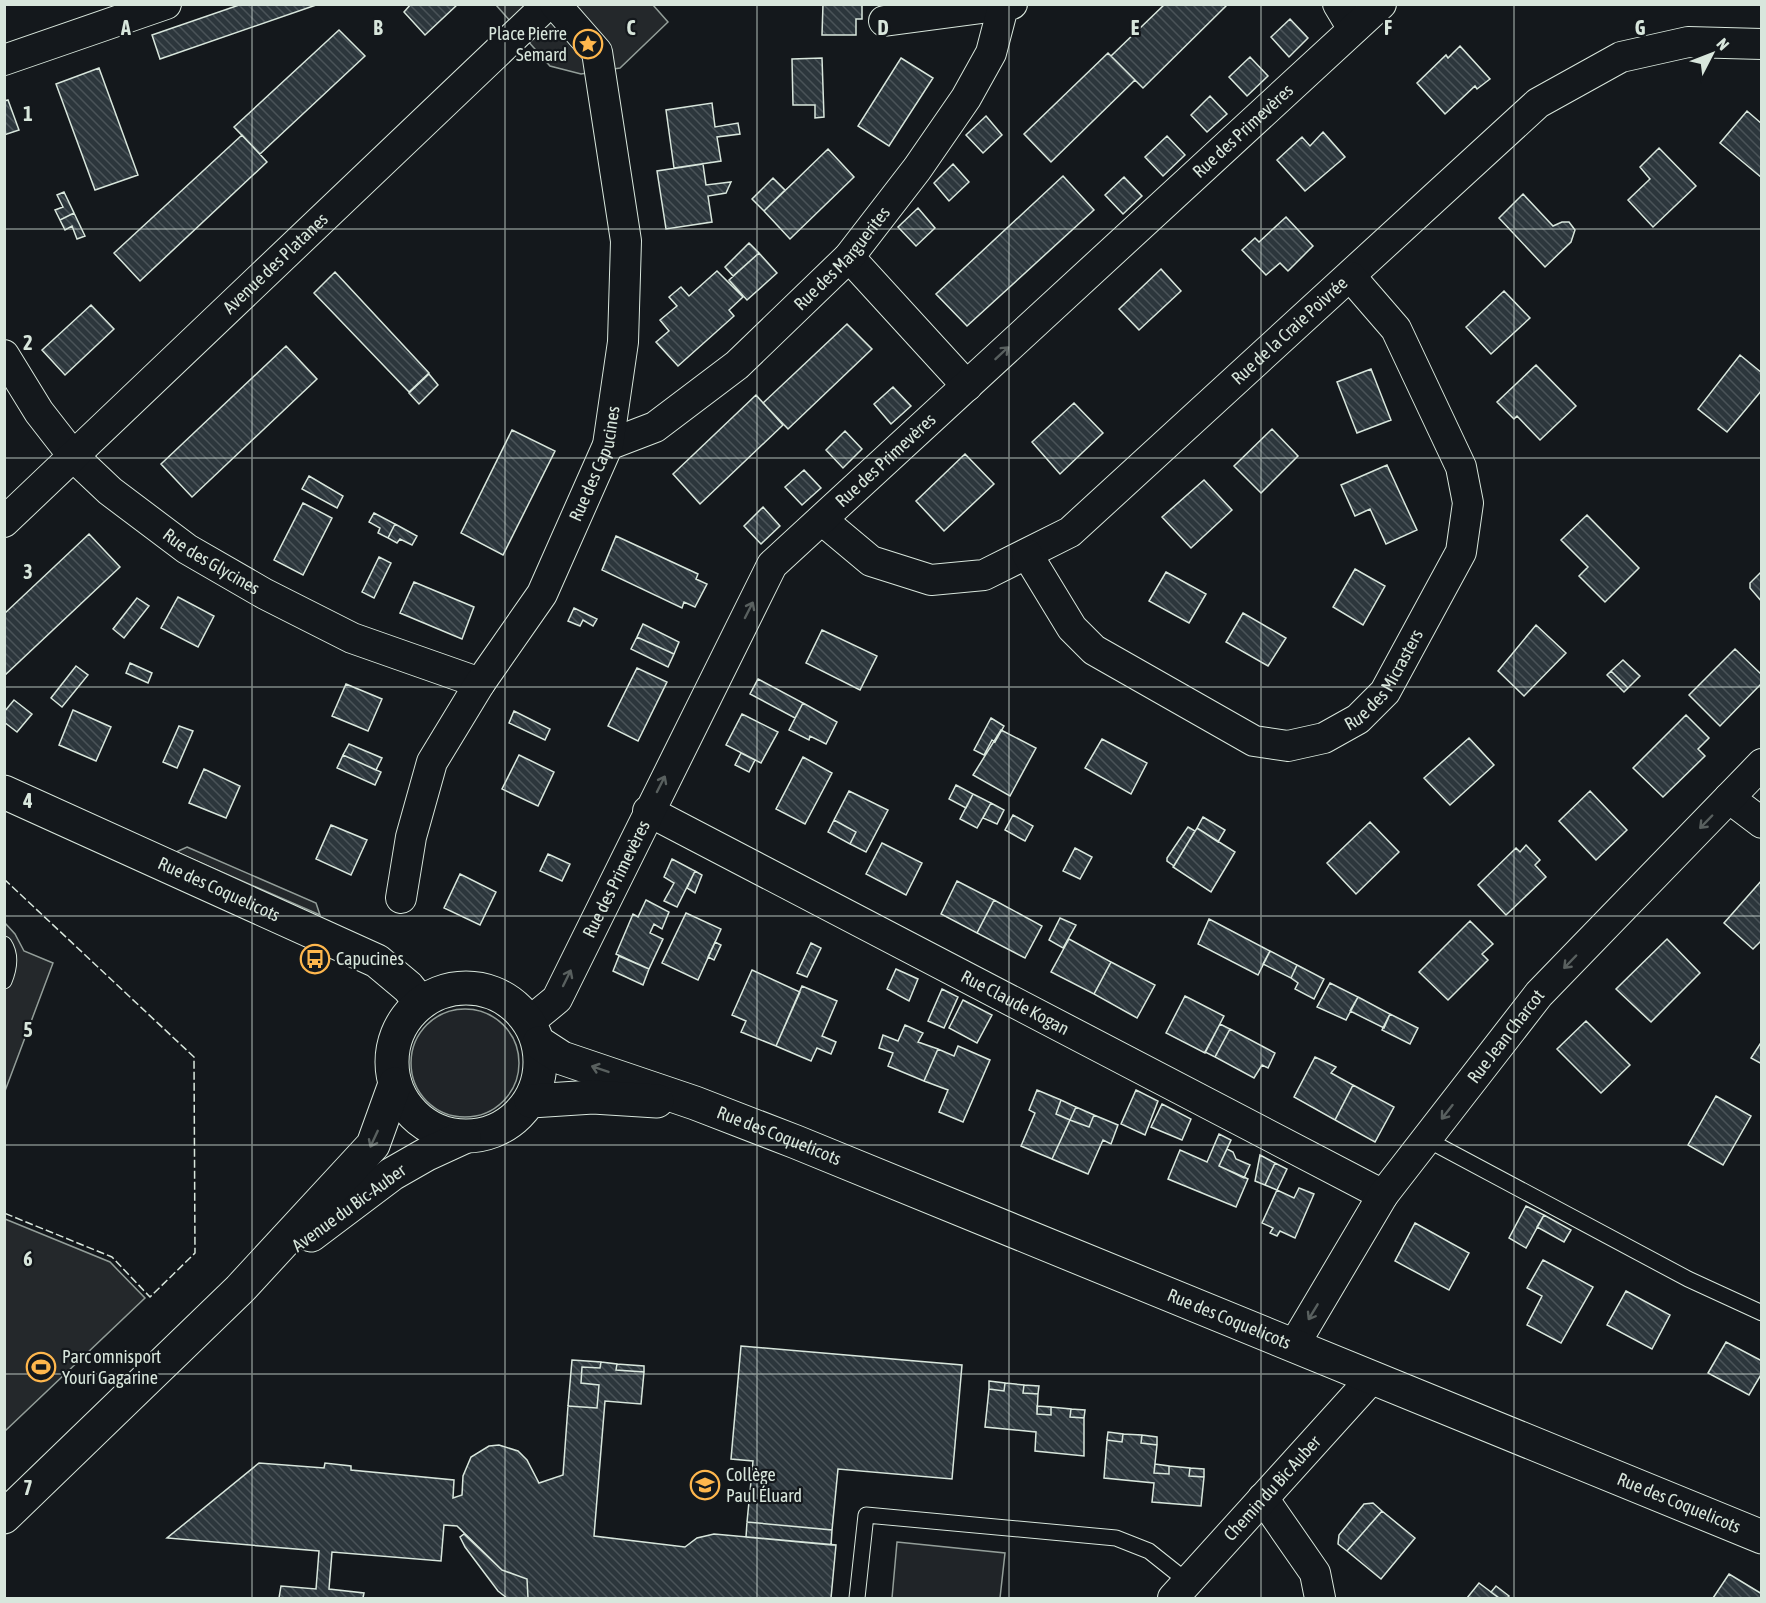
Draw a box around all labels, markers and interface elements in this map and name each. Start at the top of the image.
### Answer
text: A [120,16,131,39]
text: B [373,16,383,39]
text: C [627,16,636,39]
text: D [877,16,889,39]
text: E [1131,16,1140,39]
text: F [1384,16,1392,39]
text: G [1635,16,1646,39]
place label: Place Pierre Semard [488,23,567,65]
north arrow [1682,24,1742,84]
place icon: Place Pierre Semard [572,28,604,60]
text: N [1713,34,1733,53]
street label: Rue des Primevères [1188,79,1297,182]
text: 1 [23,102,33,125]
street label: Rue des Marguerites [789,202,894,314]
street label: Avenue des Platanes [218,208,332,318]
street label: Rue de la Craie Poivrée [1227,272,1351,389]
text: 2 [23,331,33,354]
one-way arrow [994,346,1009,360]
street label: Rue des Capucines [565,405,624,524]
street label: Rue des Primevères [831,409,940,511]
street label: Rue des Glycines [159,524,263,599]
text: 3 [23,560,33,583]
one-way arrow [743,601,755,619]
street label: Rue des Micrasters [1341,626,1427,734]
one-way arrow [656,776,668,794]
text: 4 [22,789,33,812]
one-way arrow [1699,814,1714,829]
street label: Rue des Primevères [578,817,654,941]
street label: Rue des Coquelicots [155,852,283,926]
bus stop icon: Capucines [299,943,331,975]
place label: Capucines [336,948,404,969]
one-way arrow [1563,954,1578,969]
street label: Rue Claude Kogan [958,965,1073,1039]
one-way arrow [561,970,573,988]
street label: Rue Jean Charcot [1463,985,1548,1087]
text: 5 [23,1018,33,1041]
one-way arrow [591,1063,610,1074]
street label: Rue des Coquelicots [714,1102,844,1169]
one-way arrow [1441,1104,1454,1120]
one-way arrow [368,1130,379,1148]
street label: Avenue du Bic-Auber [288,1159,410,1256]
text: 6 [23,1247,33,1270]
street label: Rue des Coquelicots [1164,1284,1294,1353]
one-way arrow [1307,1303,1319,1320]
place label: Parc omnisport Youri Gagarine [62,1346,161,1388]
sports icon: Parc omnisport Youri Gagarine [25,1351,57,1383]
street label: Chemin du Bic Auber [1219,1431,1325,1545]
place label: Collège Paul Éluard [726,1464,802,1506]
street label: Rue des Coquelicots [1614,1468,1744,1537]
school or university icon: Collège Paul Éluard [689,1469,721,1501]
text: 7 [23,1476,33,1499]

